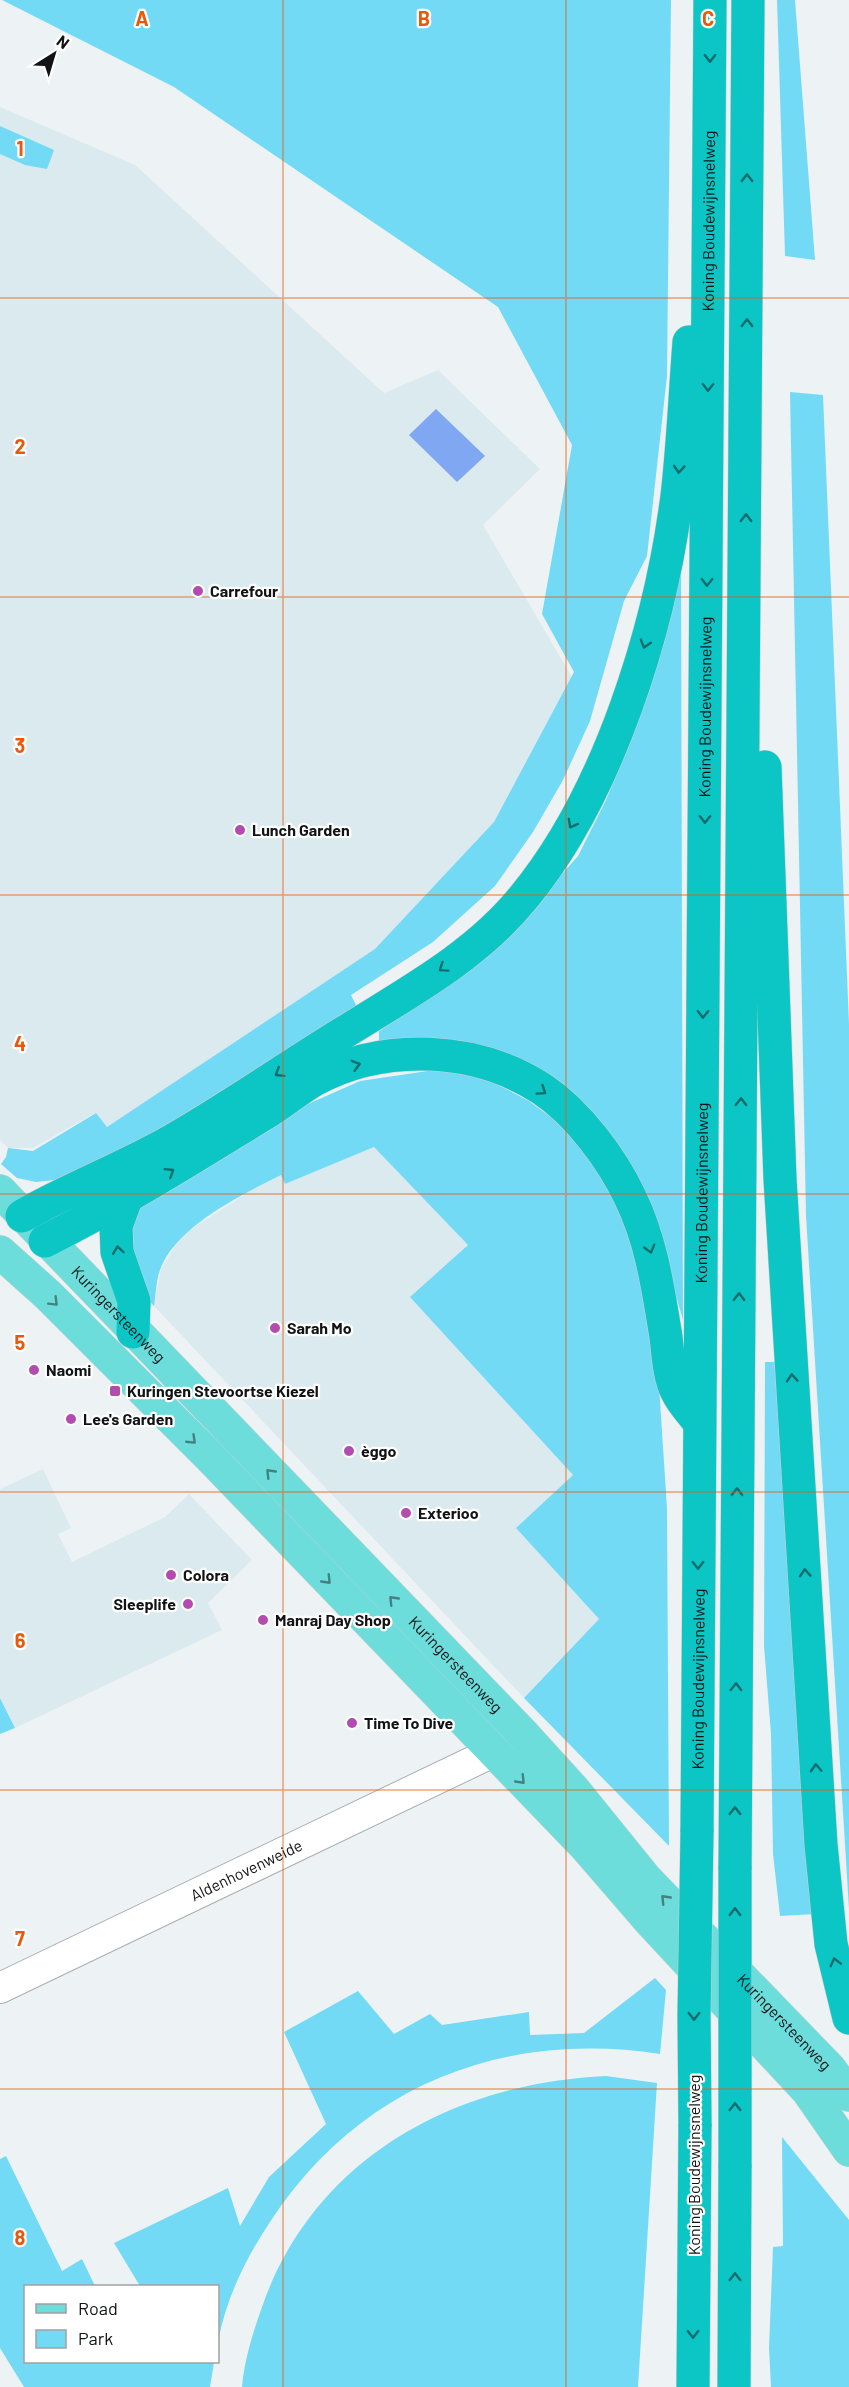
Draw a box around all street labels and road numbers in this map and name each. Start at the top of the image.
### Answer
street label: Koning Boudewijnsnelweg [698,131,718,312]
street label: Koning Boudewijnsnelweg [694,617,715,797]
street label: Koning Boudewijnsnelweg [691,1103,711,1283]
street label: Kuringersteenweg [68,1262,170,1366]
street label: Koning Boudewijnsnelweg [687,1589,708,1769]
street label: Kuringersteenweg [405,1612,507,1716]
street label: Aldenhovenweide [187,1835,305,1905]
street label: Kuringersteenweg [734,1969,836,2074]
street label: Koning Boudewijnsnelweg [684,2075,703,2255]

